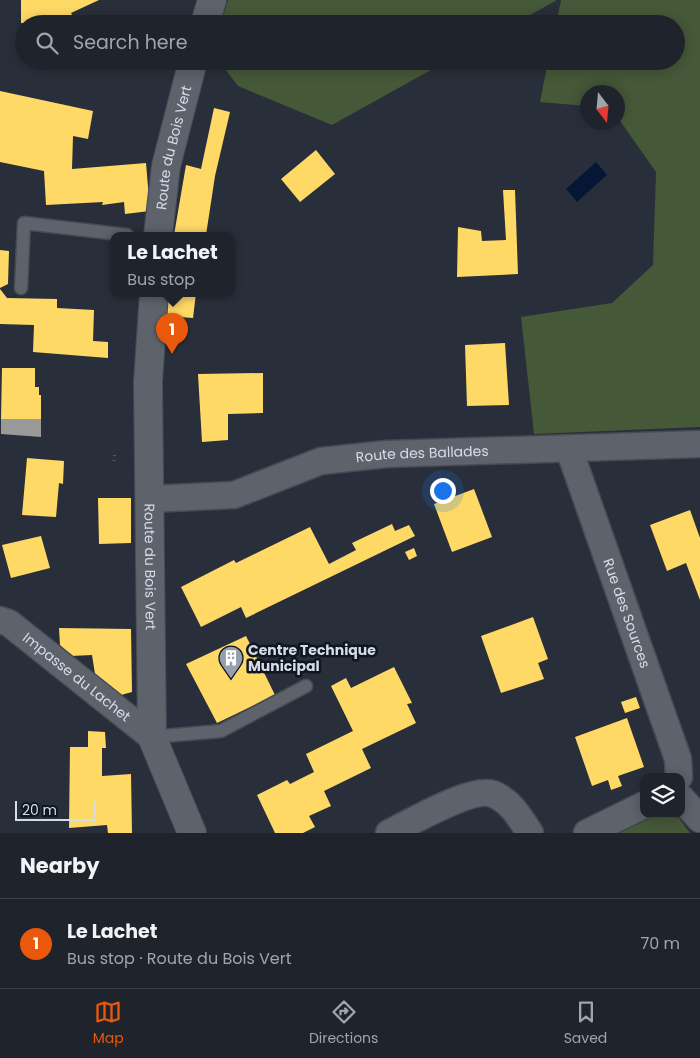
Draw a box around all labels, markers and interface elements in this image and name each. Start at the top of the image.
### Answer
search box [15,15,685,70]
icon: search [33,29,61,57]
text: Search here [73,29,187,56]
street label: Route du Bois Vert [151,83,196,211]
north arrow [580,85,625,130]
popup [110,232,235,297]
text: Le Lachet [127,239,218,266]
text: Bus stop [127,268,195,291]
pin: 1 [156,313,188,354]
street label: Route des Ballades [355,441,489,467]
your location [430,478,456,504]
street label: Route du Bois Vert [139,503,161,630]
street label: Rue des Sources [598,556,655,671]
street label: Impasse du Lachet [18,628,135,726]
place label: Centre Technique Municipal [248,640,376,676]
building icon: Centre Technique Municipal [218,645,244,679]
map controls [640,773,685,818]
button: layers [640,773,685,818]
scale bar [15,798,96,821]
text: 20 m [22,800,57,820]
text: Nearby [20,851,100,880]
text: Le Lachet [67,918,157,945]
text: 1 [33,932,39,955]
text: 70 m [640,932,680,955]
text: Bus stop · Route du Bois Vert [67,947,292,970]
tab: Map [93,998,124,1049]
tab: Directions [309,998,378,1049]
tab: Saved [564,998,607,1049]

